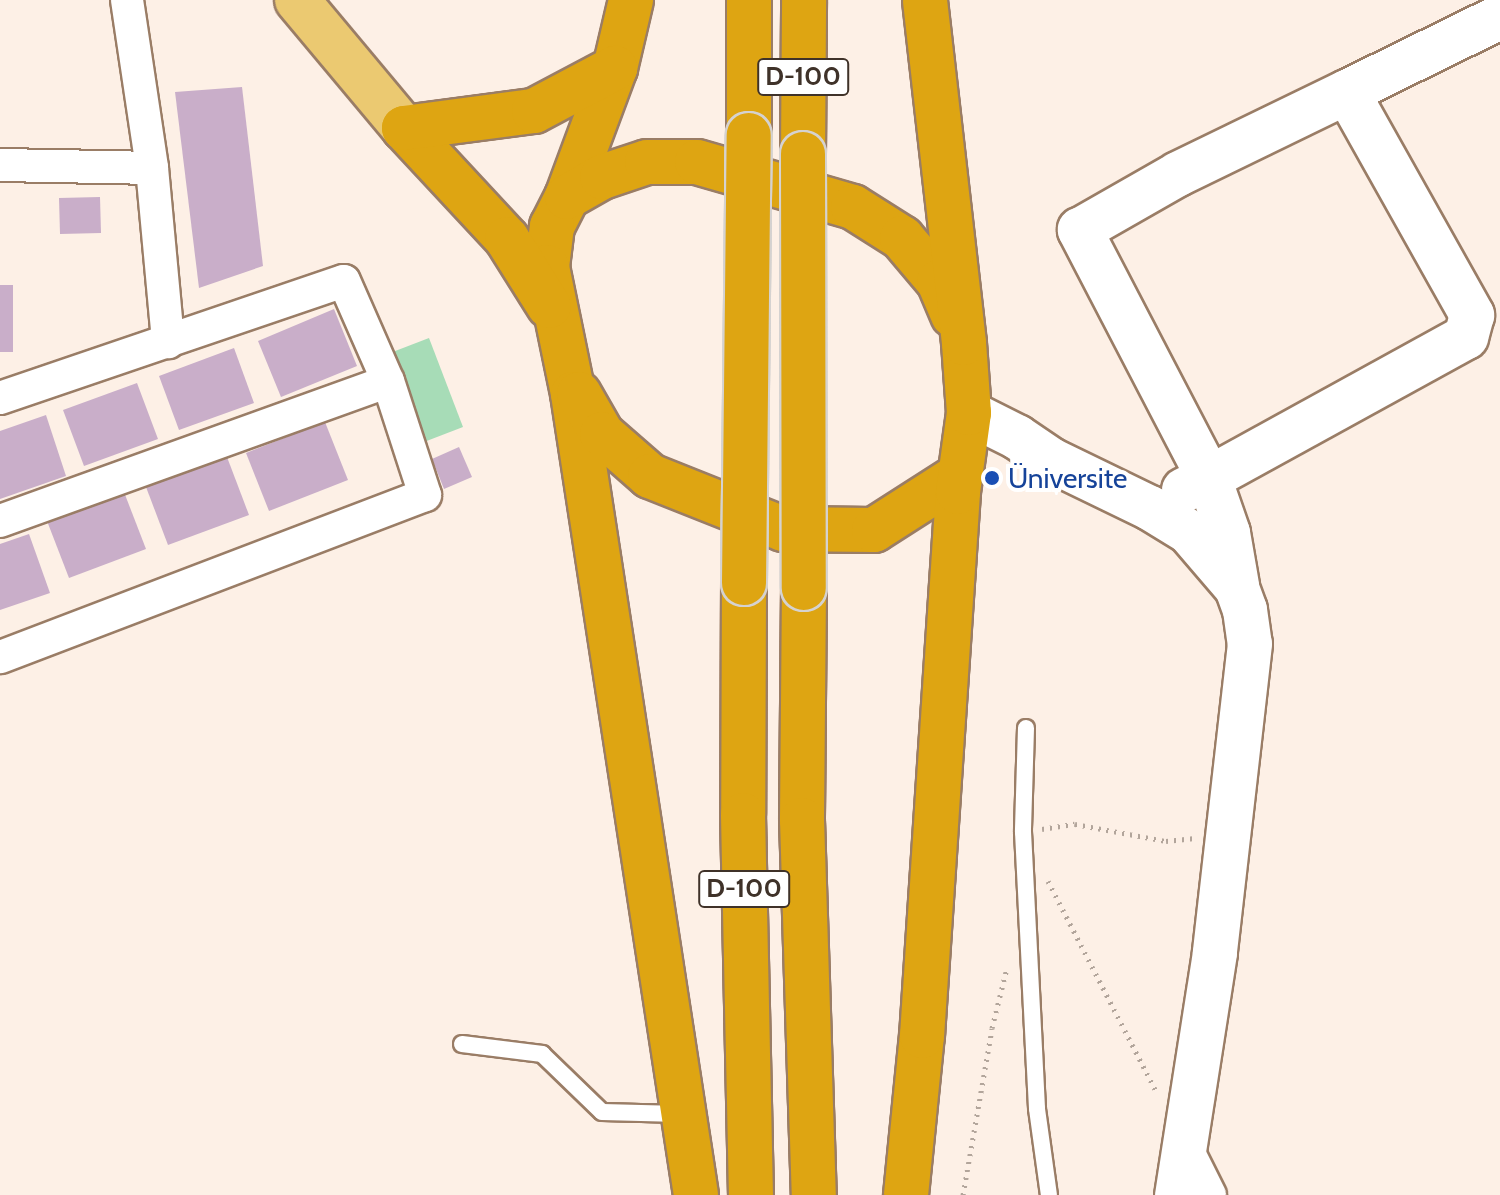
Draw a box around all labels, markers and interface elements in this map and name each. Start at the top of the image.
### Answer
road number: D-100 [757,55,849,99]
place label: Üniversite [1008,461,1127,495]
marker: Üniversite [983,469,1001,487]
road number: D-100 [698,867,790,911]

